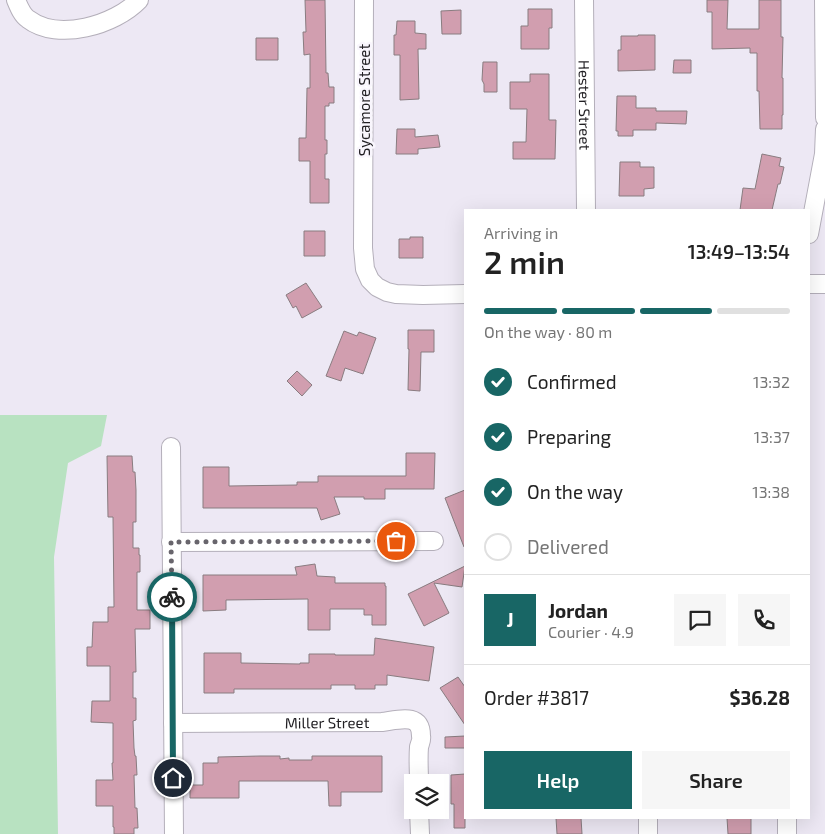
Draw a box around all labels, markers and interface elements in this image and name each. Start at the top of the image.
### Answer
street label: Sycamore Street [355,44,373,156]
street label: Hester Street [576,60,594,151]
text: Arriving in [484,223,558,242]
text: 13:49–13:54 [688,240,790,263]
text: 2 min [484,242,565,280]
text: On the way · 80 m [484,322,612,341]
icon: check [484,368,512,396]
text: Confirmed [527,370,617,393]
text: 13:32 [753,372,790,391]
icon: check [484,423,512,451]
text: Preparing [527,425,611,448]
text: 13:37 [754,427,790,446]
icon: check [484,478,512,506]
text: On the way [527,480,623,503]
text: 13:38 [752,482,790,501]
pin [375,520,417,562]
icon: bag [382,527,410,555]
text: Delivered [527,535,609,558]
courier [147,572,197,622]
icon: bike [158,583,186,611]
button: chat [674,594,726,646]
button: phone [738,594,790,646]
text: Jordan [548,599,608,622]
text: J [506,608,514,631]
text: Courier · 4.9 [548,622,634,641]
text: Order #3817 [484,686,589,709]
text: $36.28 [729,686,790,709]
street label: Miller Street [285,713,370,731]
button: Help [484,751,632,809]
button: Share [642,751,790,809]
pin [152,757,194,799]
icon: home [159,764,187,792]
map controls [404,774,449,819]
button: layers [404,774,449,819]

